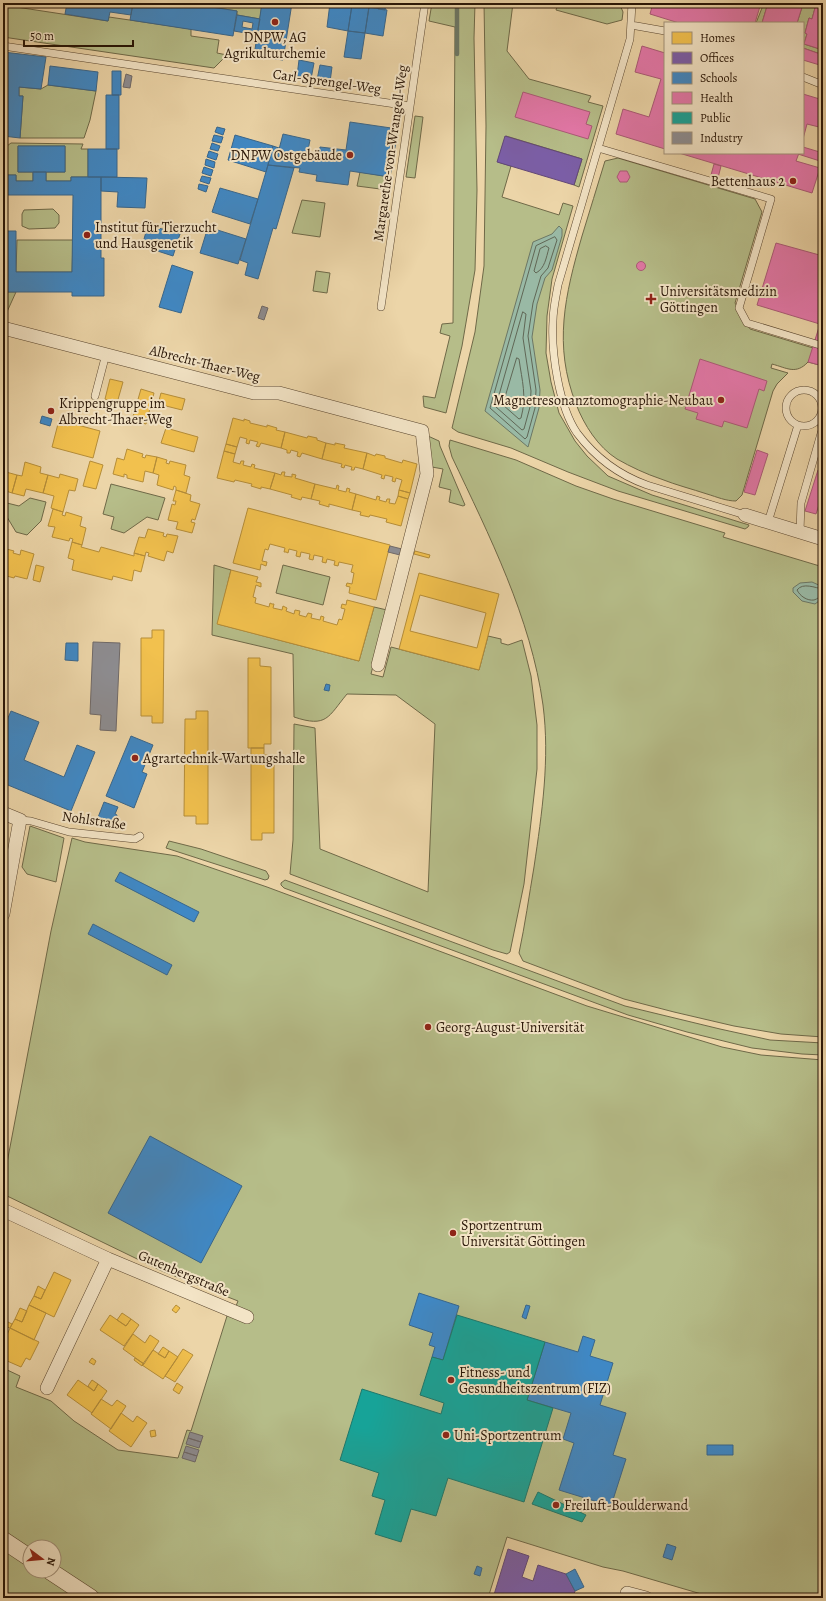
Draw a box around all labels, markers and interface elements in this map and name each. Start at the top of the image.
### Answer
marker: DNPW, AG Agrikulturchemie [270,17,280,27]
scale bar [24,22,133,48]
legend [664,22,804,154]
text: 50 m [30,28,54,44]
place label: DNPW, AG Agrikulturchemie [223,28,326,63]
text: Homes [700,30,735,46]
text: Offices [700,50,734,66]
street label: Carl-Sprengel-Weg [271,64,382,99]
street label: Margarethe-von-Wrangell-Weg [369,64,412,243]
text: Schools [700,70,737,86]
text: Health [700,90,734,106]
text: Public [700,110,731,126]
text: Industry [700,130,743,146]
place label: DNPW Ostgebäude [230,146,342,165]
marker: DNPW Ostgebäude [345,150,355,160]
place label: Bettenhaus 2 [711,172,785,191]
marker: Bettenhaus 2 [788,176,798,186]
place label: Institut für Tierzucht und Hausgenetik [95,218,217,253]
marker: Institut für Tierzucht und Hausgenetik [82,230,92,240]
place label: Universitätsmedizin Göttingen [660,282,777,317]
marker: Universitätsmedizin Göttingen [645,293,657,305]
street label: Albrecht-Thaer-Weg [147,340,262,386]
place label: Magnetresonanztomographie-Neubau [493,391,713,410]
place label: Krippengruppe im Albrecht-Thaer-Weg [58,394,172,429]
marker: Magnetresonanztomographie-Neubau [716,395,726,405]
marker: Krippengruppe im Albrecht-Thaer-Weg [46,406,56,416]
place label: Agrartechnik-Wartungshalle [142,749,305,768]
marker: Agrartechnik-Wartungshalle [130,753,140,763]
street label: Nohlstraße [61,807,127,834]
place label: Georg-August-Universität [436,1018,585,1037]
marker: Georg-August-Universität [423,1022,433,1032]
place label: Sportzentrum Universität Göttingen [461,1216,586,1251]
marker: Sportzentrum Universität Göttingen [448,1228,458,1238]
street label: Gutenbergstraße [135,1246,232,1301]
place label: Fitness- und Gesundheitszentrum (FIZ) [459,1363,611,1398]
marker: Fitness- und Gesundheitszentrum (FIZ) [446,1375,456,1385]
place label: Uni-Sportzentrum [454,1426,562,1445]
marker: Uni-Sportzentrum [441,1430,451,1440]
place label: Freiluft-Boulderwand [564,1496,689,1515]
marker: Freiluft-Boulderwand [551,1500,561,1510]
north arrow [22,1539,62,1579]
text: N [43,1556,59,1568]

